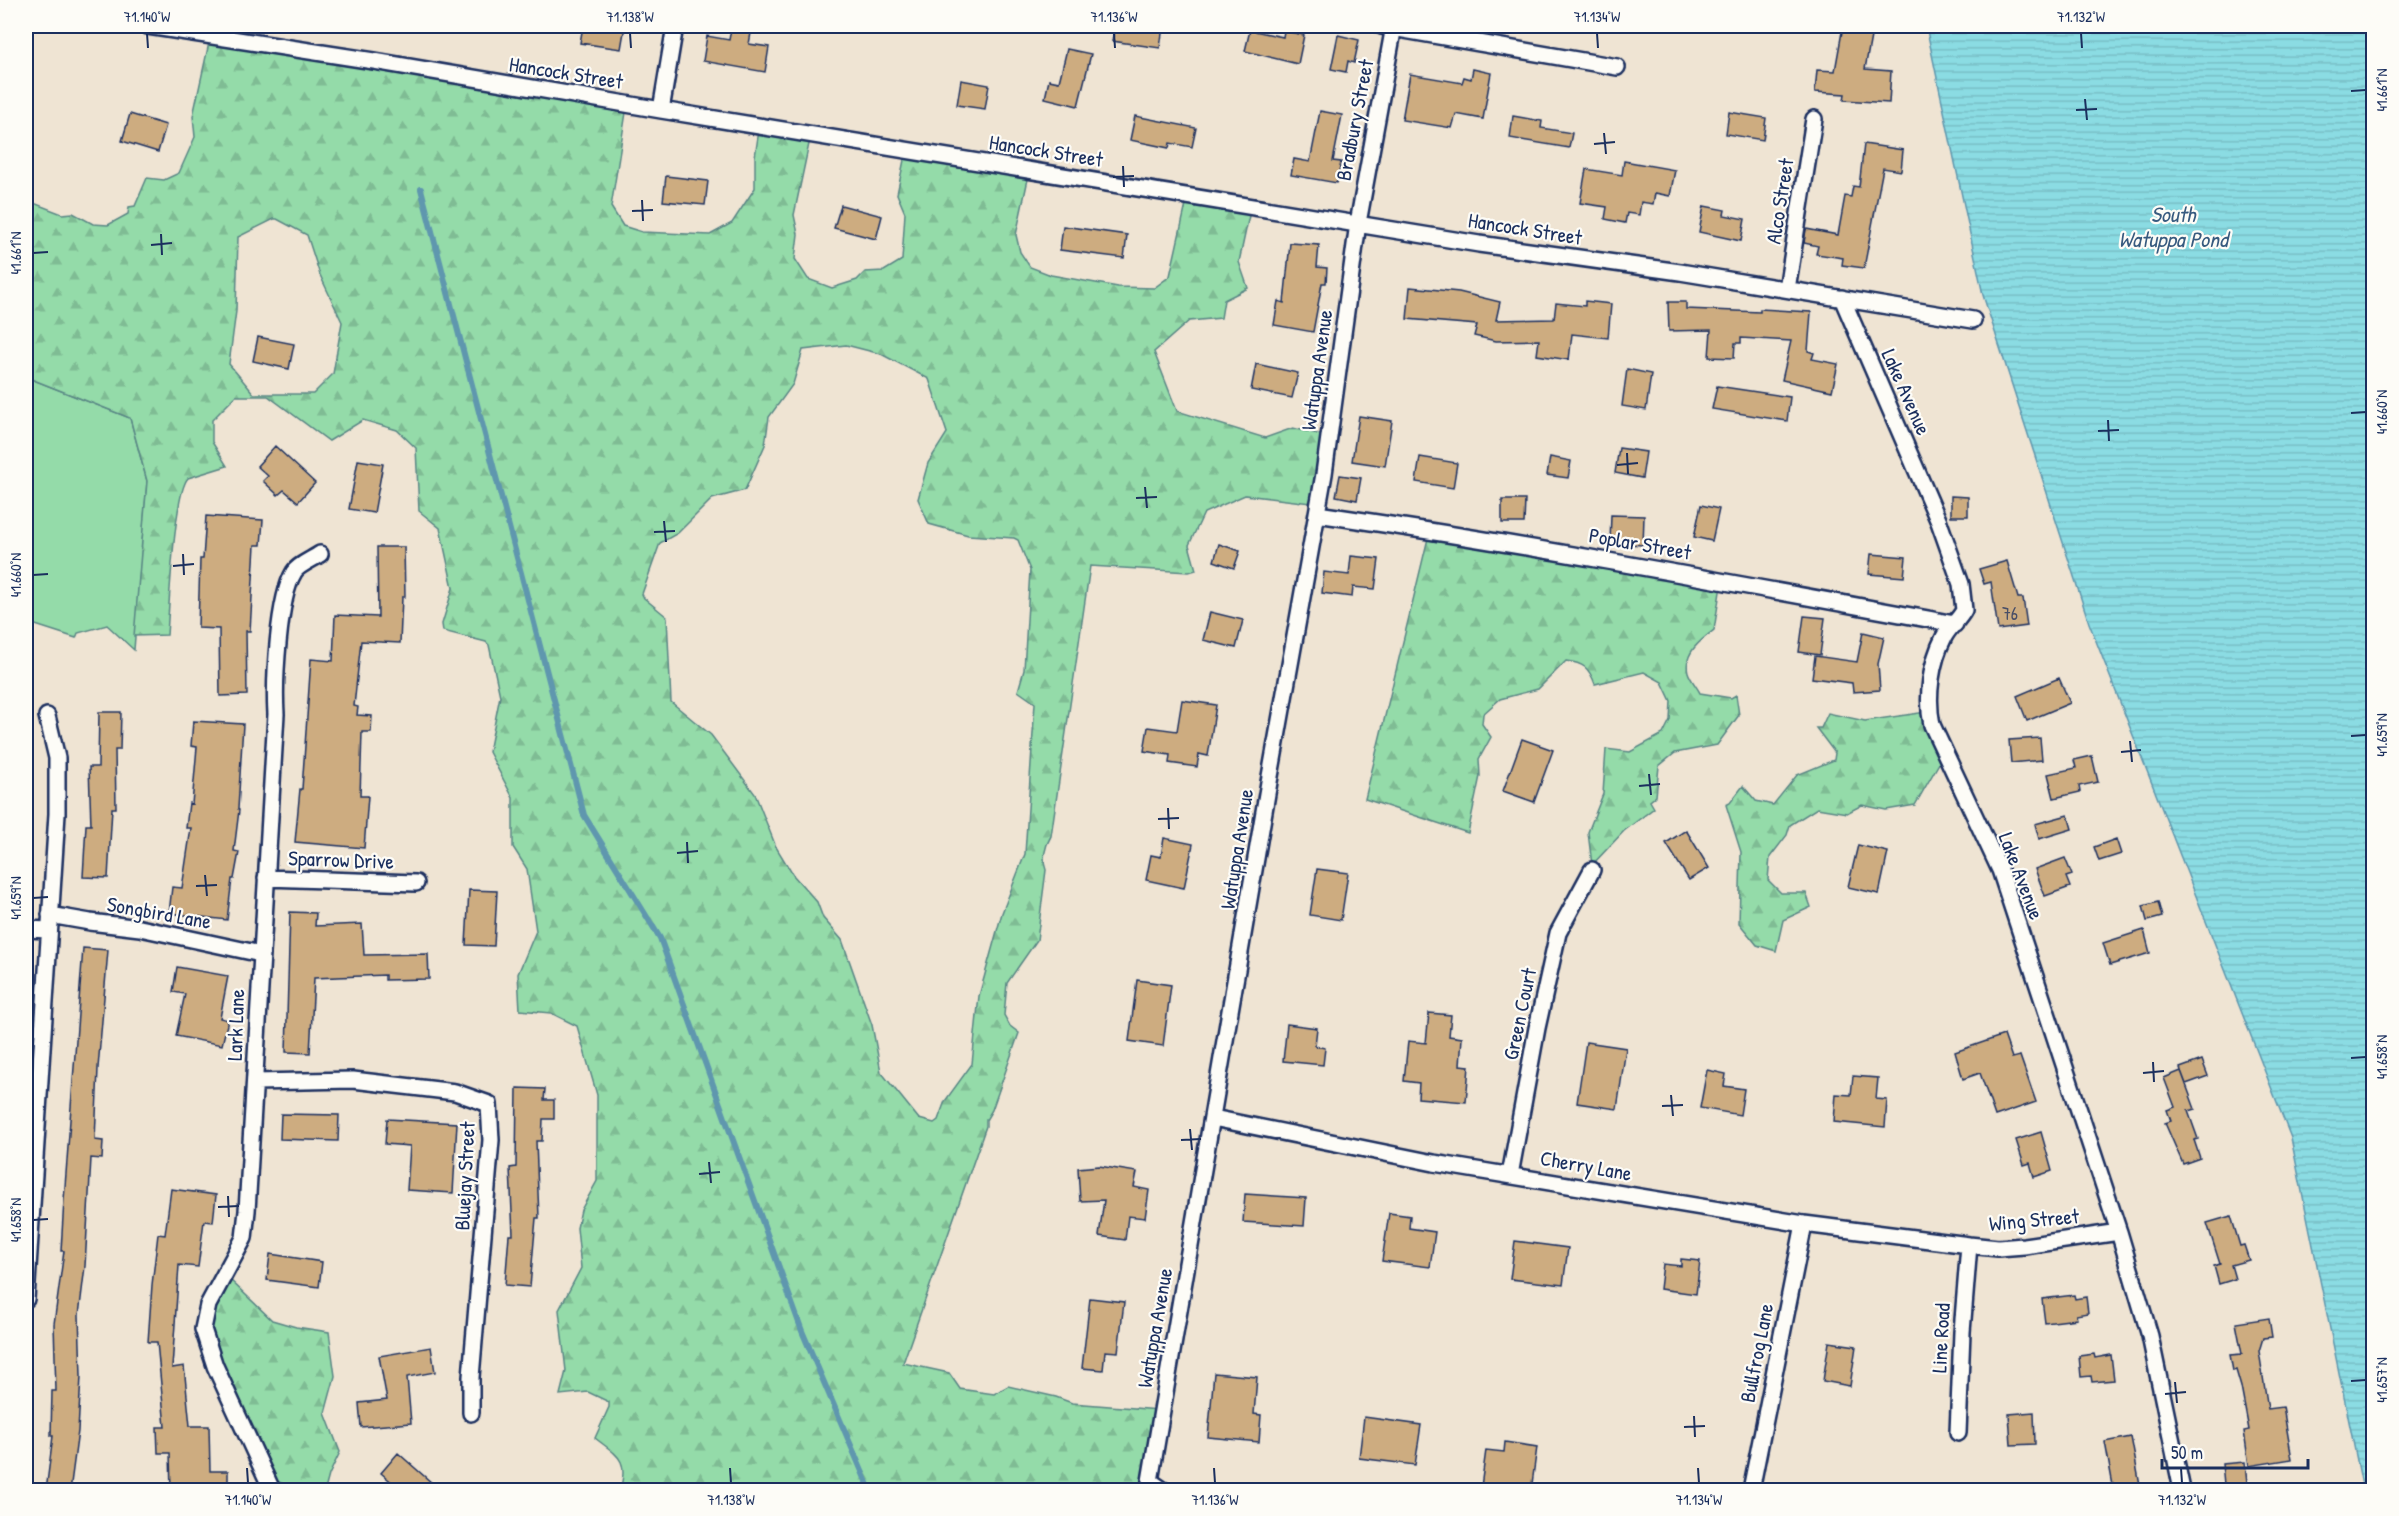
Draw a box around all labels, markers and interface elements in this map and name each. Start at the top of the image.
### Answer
text: 71.140°W [124,6,171,27]
text: 71.138°W [606,6,654,27]
text: 71.136°W [1091,6,1138,27]
text: 71.134°W [1574,6,1621,27]
text: 71.132°W [2057,6,2106,27]
street label: Hancock Street [507,49,626,96]
street label: Bradbury Street [1329,56,1381,183]
text: 41.661°N [2371,68,2392,112]
street label: Hancock Street [987,127,1106,174]
street label: Alco Street [1758,155,1801,246]
water label: South Watuppa Pond [2118,199,2231,254]
street label: Hancock Street [1466,205,1585,252]
text: 41.661°N [5,231,26,275]
street label: Watuppa Avenue [1294,308,1339,432]
street label: Lake Avenue [1875,344,1938,439]
text: 41.660°N [2371,390,2392,434]
street label: Poplar Street [1587,520,1694,567]
text: 41.660°N [5,553,26,597]
house number: 76 [2002,601,2018,626]
text: 41.659°N [2371,713,2392,757]
street label: Watuppa Avenue [1213,787,1260,911]
street label: Lake Avenue [1992,828,2051,924]
street label: Sparrow Drive [288,843,394,876]
text: 41.659°N [5,876,26,920]
street label: Songbird Lane [105,889,213,936]
street label: Green Court [1496,965,1544,1062]
street label: Lark Lane [220,989,251,1061]
text: 41.658°N [2371,1035,2392,1079]
street label: Bluejay Street [447,1120,482,1231]
street label: Cherry Lane [1538,1143,1634,1188]
text: 41.658°N [5,1198,26,1242]
street label: Wing Street [1988,1201,2081,1238]
street label: Watuppa Avenue [1130,1266,1179,1390]
street label: Bullfrog Lane [1733,1301,1780,1405]
street label: Line Road [1924,1302,1957,1373]
text: 41.657°N [2371,1357,2392,1403]
scale bar [2162,1432,2308,1470]
text: 50 m [2171,1440,2203,1465]
text: 71.140°W [225,1489,272,1510]
text: 71.138°W [707,1489,755,1510]
text: 71.136°W [1192,1489,1239,1510]
text: 71.134°W [1676,1489,1723,1510]
text: 71.132°W [2158,1489,2207,1510]

